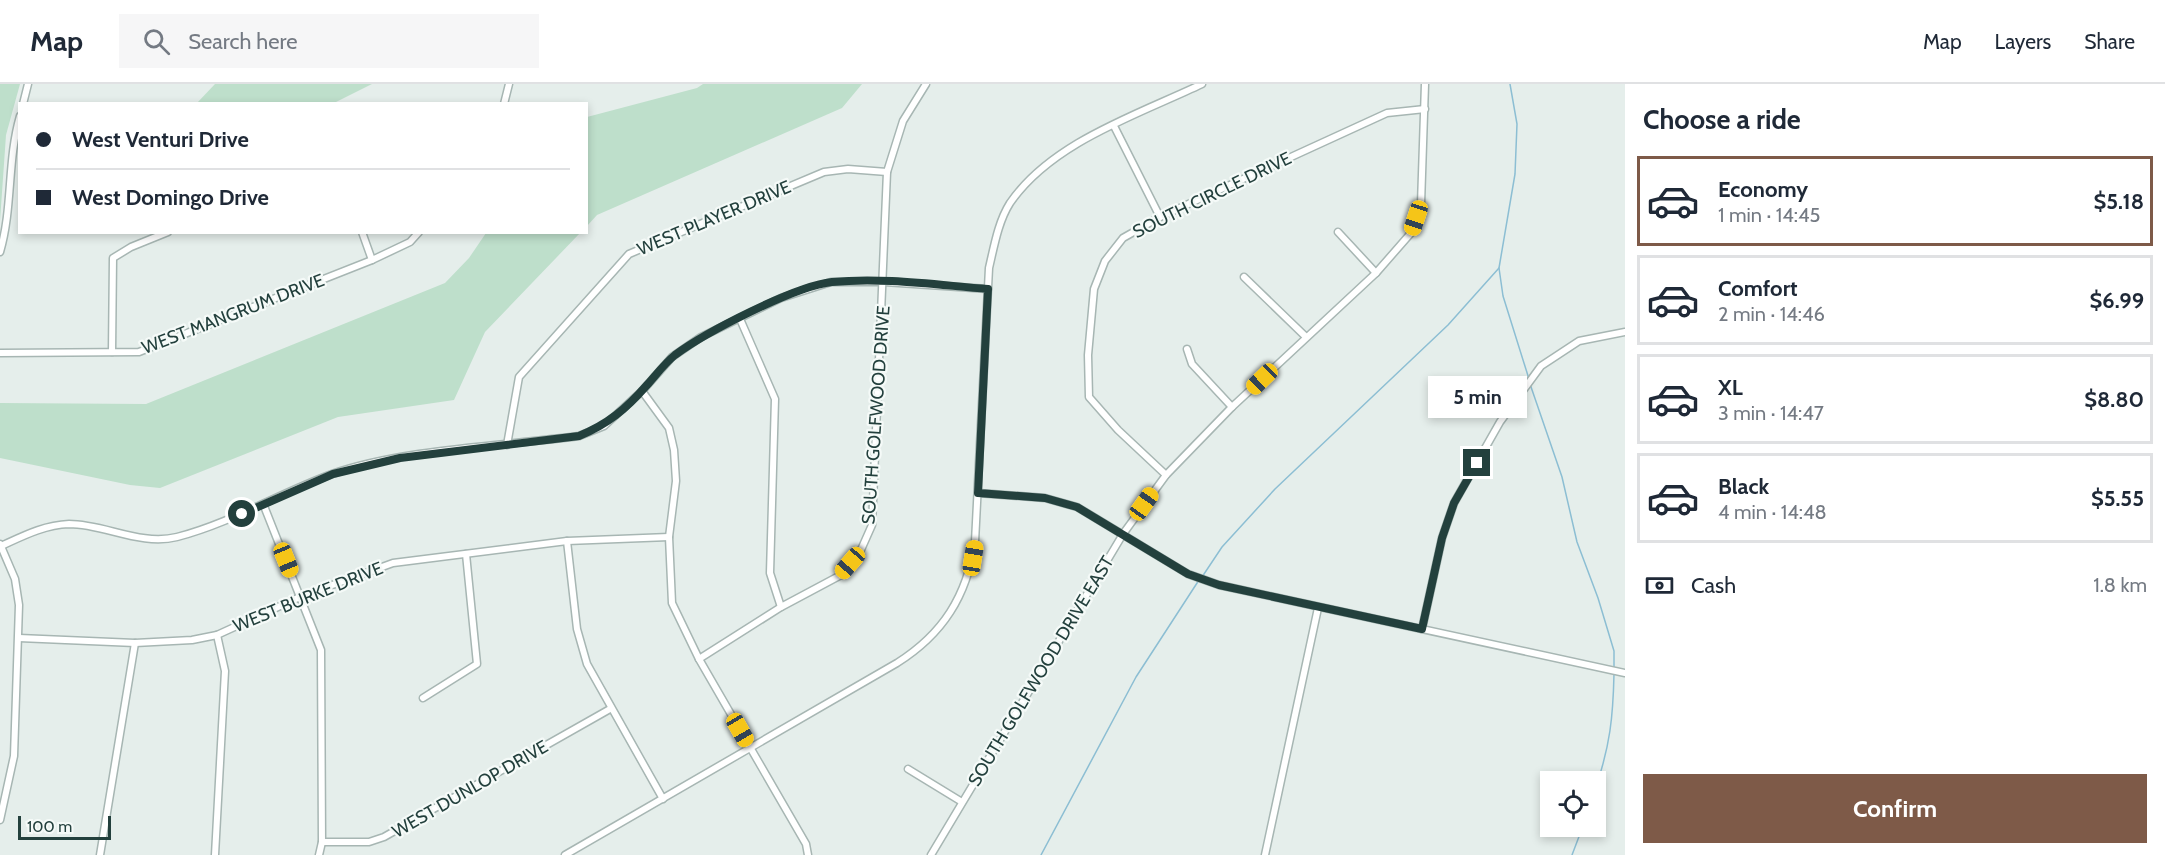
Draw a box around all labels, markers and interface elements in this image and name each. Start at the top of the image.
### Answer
search box [119,14,539,68]
text: Map [30,24,83,58]
icon: search [140,25,173,58]
text: Search here [188,28,297,55]
text: Map [1923,29,1962,54]
text: Layers [1995,29,2051,54]
text: Share [2084,29,2135,54]
text: Choose a ride [1643,103,1801,136]
text: West Venturi Drive [72,126,249,153]
street label: SOUTH CIRCLE DRIVE [1129,147,1295,243]
icon: car [1646,174,1700,228]
street label: WEST PLAYER DRIVE [634,176,794,260]
text: Economy [1718,176,1808,203]
text: West Domingo Drive [72,184,269,211]
text: $5.18 [2094,188,2144,215]
car [1402,198,1430,238]
text: 1 min · 14:45 [1718,203,1820,227]
street label: WEST MANGRUM DRIVE [139,269,327,359]
icon: car [1646,273,1700,327]
text: Comfort [1718,275,1797,302]
text: $6.99 [2090,287,2144,314]
text: 2 min · 14:46 [1718,302,1825,326]
street label: SOUTH GOLFWOOD DRIVE [857,305,895,525]
car [1243,360,1281,398]
icon: car [1646,372,1700,426]
text: XL [1718,374,1743,401]
callout: 5 min [1428,376,1526,418]
text: 5 min [1453,385,1502,409]
text: $8.80 [2084,386,2144,413]
text: 3 min · 14:47 [1718,401,1824,425]
route end [1463,449,1490,476]
icon: car [1646,471,1700,525]
text: Black [1718,473,1769,500]
car [1126,484,1162,524]
text: $5.55 [2091,485,2144,512]
route start [228,500,255,527]
text: 4 min · 14:48 [1718,500,1827,524]
car [961,539,985,577]
car [271,540,301,580]
car [831,544,869,582]
street label: SOUTH GOLFWOOD DRIVE EAST [963,552,1119,790]
street label: WEST BURKE DRIVE [230,557,386,637]
icon: cash [1643,569,1676,602]
text: Cash [1691,572,1736,599]
text: 1.8 km [2093,573,2147,597]
car [723,710,757,750]
street label: WEST DUNLOP DRIVE [388,735,552,843]
map controls [1540,771,1606,837]
button: locate [1540,771,1606,837]
button: Confirm [1643,774,2147,843]
scale bar [18,813,111,840]
text: 100 m [27,817,72,836]

